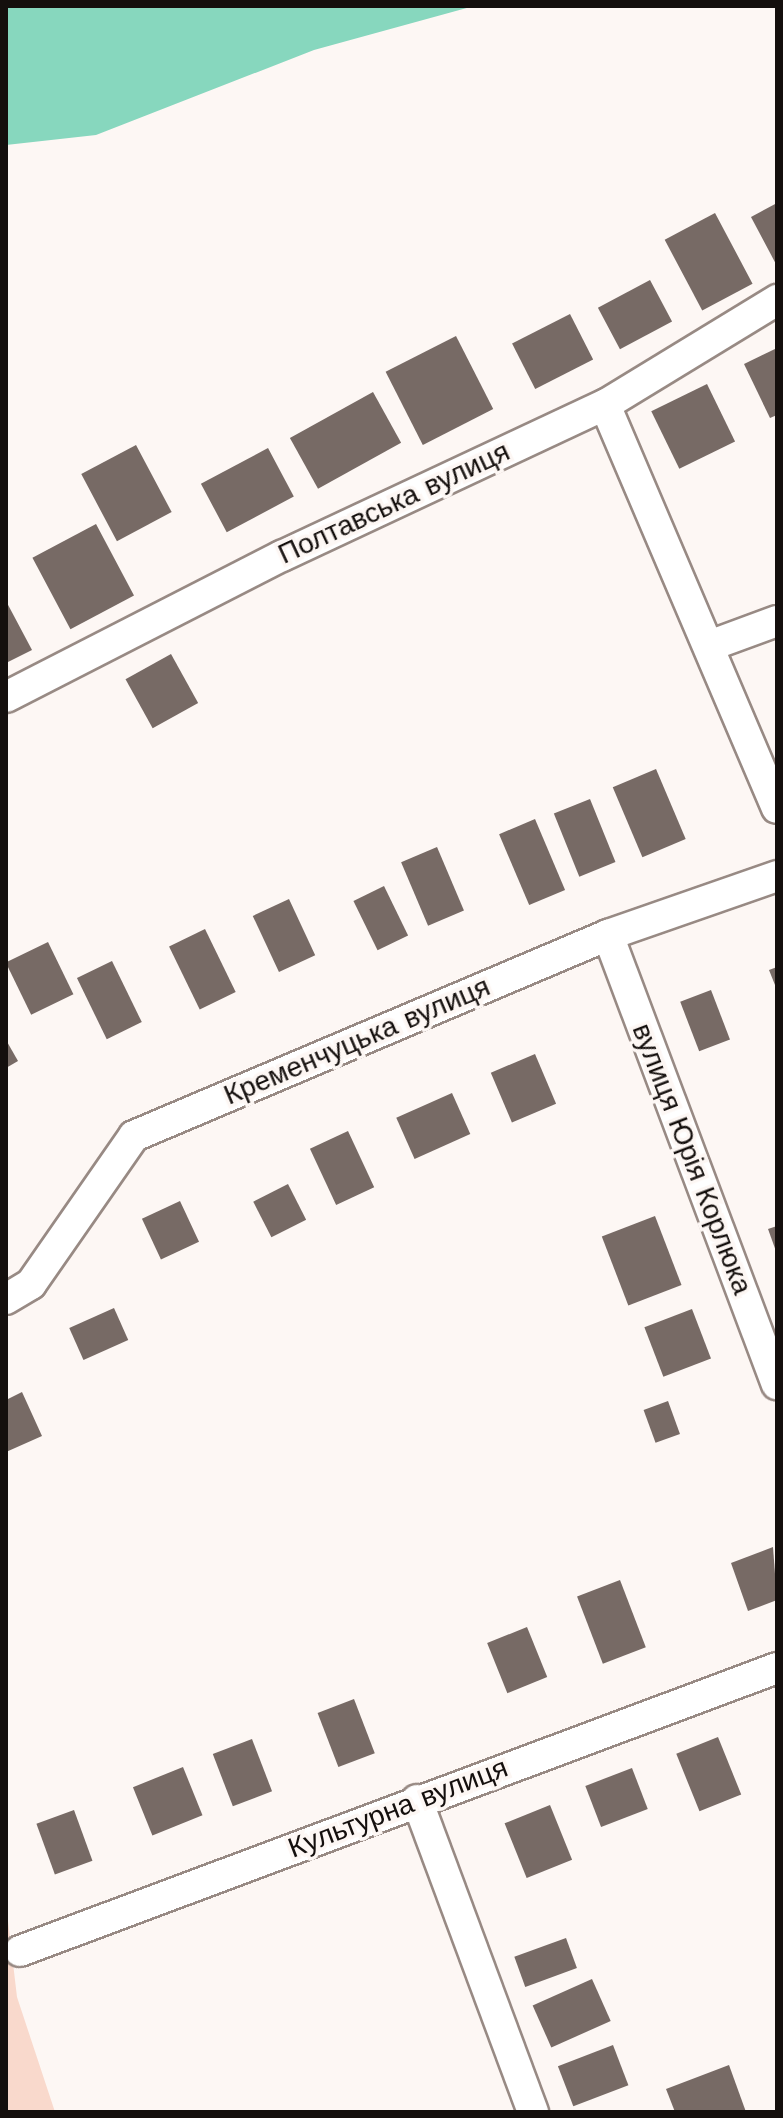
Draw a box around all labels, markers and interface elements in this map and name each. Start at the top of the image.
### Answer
street label: Полтавська вулиця [273,435,515,571]
street label: Кременчуцька вулиця [219,970,495,1112]
street label: вулиця Юрія Корлюка [625,1019,759,1299]
street label: Культурна вулиця [284,1751,512,1865]

